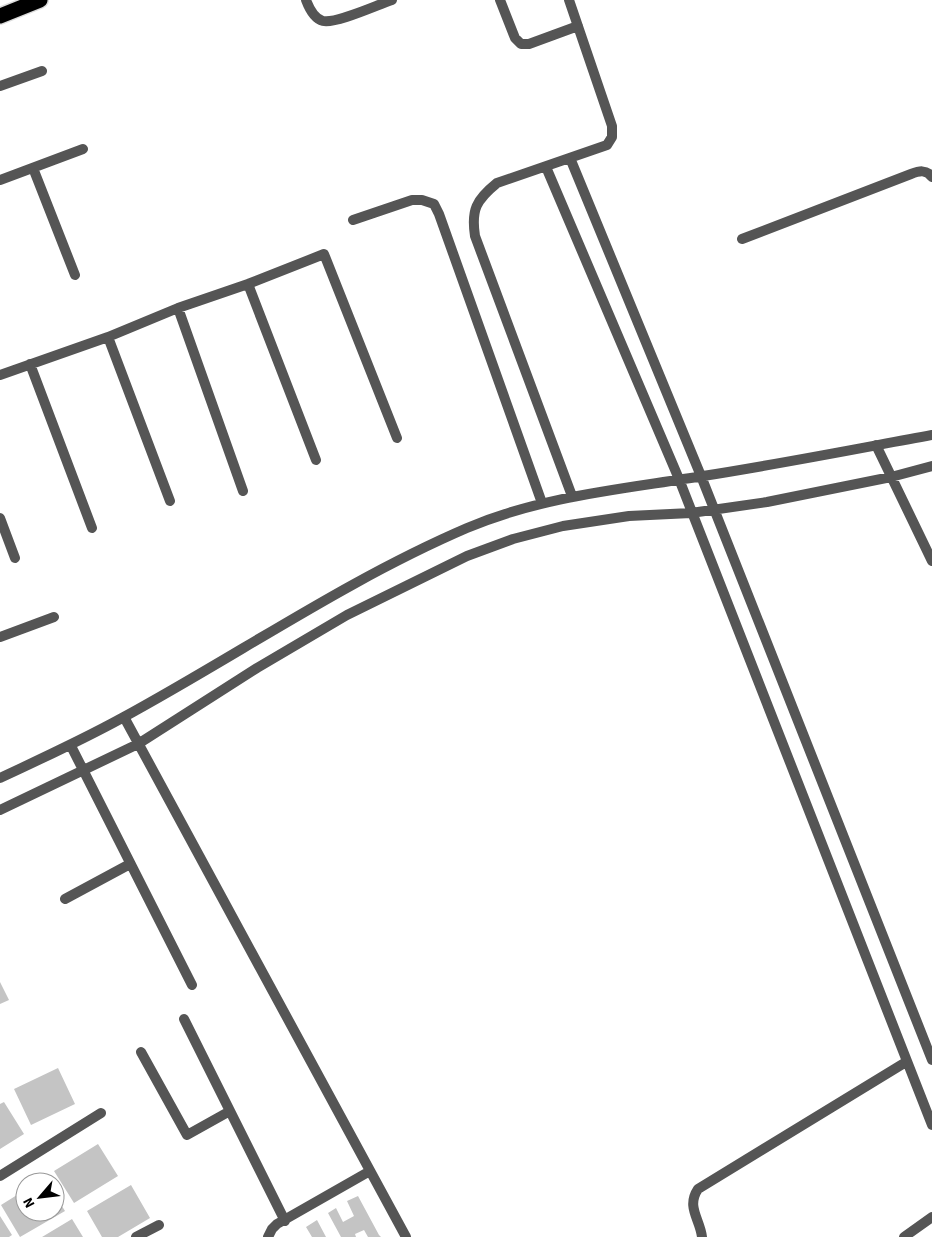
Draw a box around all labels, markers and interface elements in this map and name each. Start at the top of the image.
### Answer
north arrow [15,1172,65,1222]
text: N [18,1194,40,1211]

